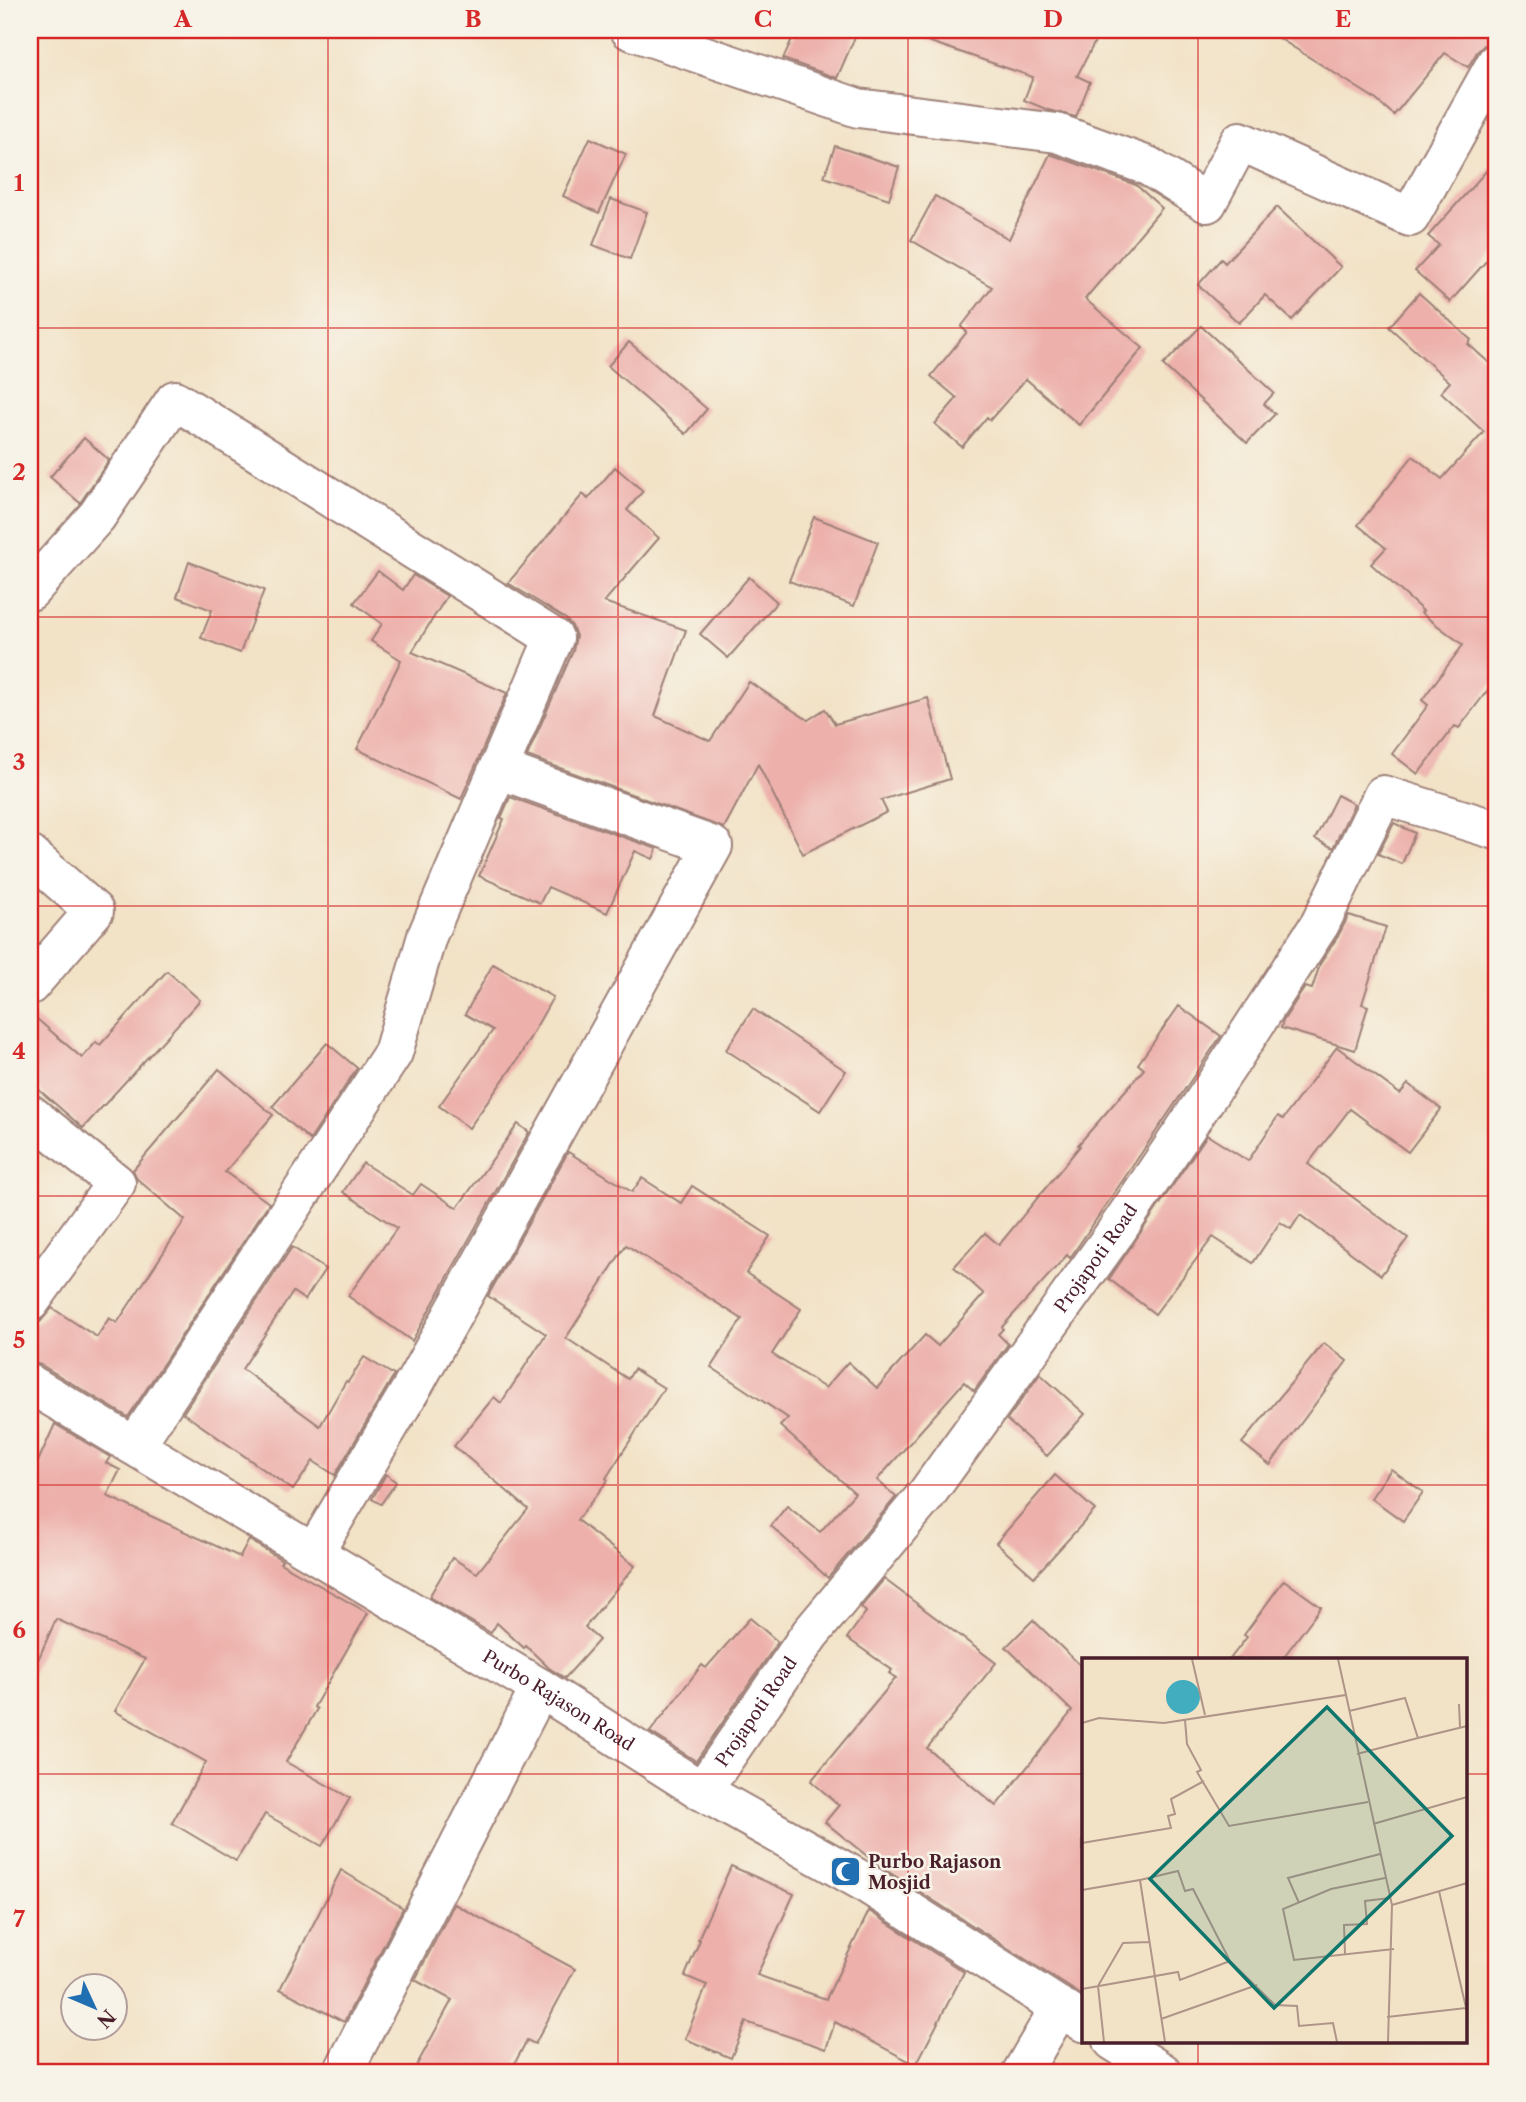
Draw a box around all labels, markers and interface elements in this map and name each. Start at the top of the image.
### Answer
text: A [173,5,193,33]
text: B [464,5,482,33]
text: C [754,5,772,33]
text: D [1043,5,1063,33]
text: E [1335,5,1351,33]
text: 1 [14,169,25,197]
text: 2 [12,458,26,486]
text: 3 [13,748,26,776]
text: 4 [12,1037,26,1065]
street label: Projapoti Road [1050,1200,1142,1317]
text: 5 [13,1326,25,1354]
text: 6 [12,1616,26,1644]
street label: Purbo Rajason Road [479,1645,638,1756]
street label: Projapoti Road [711,1653,802,1771]
inset map [1082,1658,1466,2042]
place label: Purbo Rajason Mosjid [868,1851,1002,1894]
mosque icon: Purbo Rajason Mosjid [828,1855,862,1889]
text: 7 [13,1905,25,1933]
north arrow [60,1972,130,2042]
text: N [92,2005,120,2032]

